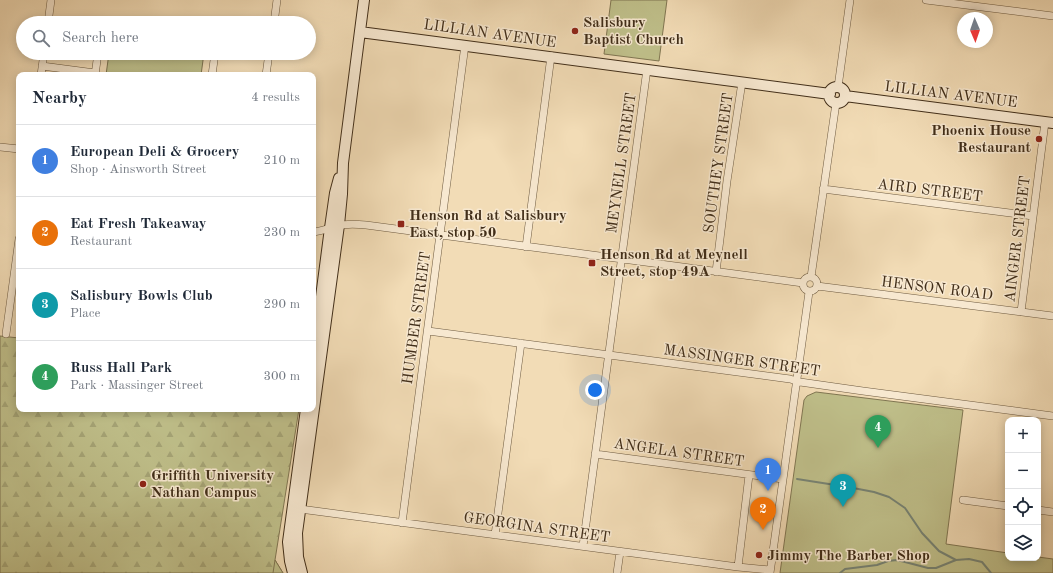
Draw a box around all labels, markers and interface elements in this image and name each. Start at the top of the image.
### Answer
north arrow [957,12,993,48]
search box [16,16,316,60]
place label: Salisbury Baptist Church [583,16,684,48]
street label: LILLIAN AVENUE [423,18,557,51]
marker: Salisbury Baptist Church [570,26,580,36]
icon: search [30,27,52,49]
text: Search here [62,31,139,46]
street label: LILLIAN AVENUE [884,80,1018,111]
text: Nearby [32,90,87,107]
text: 4 results [251,91,300,104]
street label: MEYNELL STREET [605,92,640,235]
street label: SOUTHEY STREET [702,92,737,234]
place label: Phoenix House Restaurant [931,124,1032,156]
marker: Phoenix House Restaurant [1034,134,1044,144]
text: European Deli & Grocery [70,145,240,160]
text: 1 [41,154,49,167]
text: 210 m [263,154,300,167]
text: Shop · Ainsworth Street [70,163,206,176]
street label: AINGER STREET [1003,175,1034,303]
street label: AIRD STREET [876,178,983,205]
place label: Henson Rd at Salisbury East, stop 50 [409,209,567,241]
text: Eat Fresh Takeaway [70,217,207,232]
marker: Henson Rd at Salisbury East, stop 50 [396,219,406,229]
text: 2 [41,226,49,239]
text: 230 m [263,226,300,239]
text: Restaurant [70,235,132,248]
place label: Henson Rd at Meynell Street, stop 49A [600,248,748,280]
street label: HUMBER STREET [401,251,434,386]
marker: Henson Rd at Meynell Street, stop 49A [587,258,597,268]
street label: HENSON ROAD [880,275,994,304]
text: Salisbury Bowls Club [70,289,213,304]
text: 3 [41,298,49,311]
text: 290 m [263,298,300,311]
text: Place [70,307,100,320]
street label: MASSINGER STREET [662,343,821,380]
text: Russ Hall Park [70,361,172,376]
text: 4 [41,370,49,383]
text: 300 m [263,370,300,383]
text: Park · Massinger Street [70,379,203,392]
your location [585,380,605,400]
pin: 4 [865,415,891,448]
map controls [1005,417,1041,561]
button: + [1005,417,1041,453]
street label: ANGELA STREET [612,437,745,470]
button: − [1005,453,1041,489]
pin: 1 [755,458,781,491]
place label: Griffith University Nathan Campus [151,469,274,501]
pin: 3 [830,474,856,507]
marker: Griffith University Nathan Campus [138,479,148,489]
button: locate [1005,489,1041,525]
pin: 2 [750,497,776,530]
street label: GEORGINA STREET [462,511,611,546]
button: layers [1005,525,1041,561]
place label: Jimmy The Barber Shop [767,549,930,564]
marker: Jimmy The Barber Shop [754,550,764,560]

